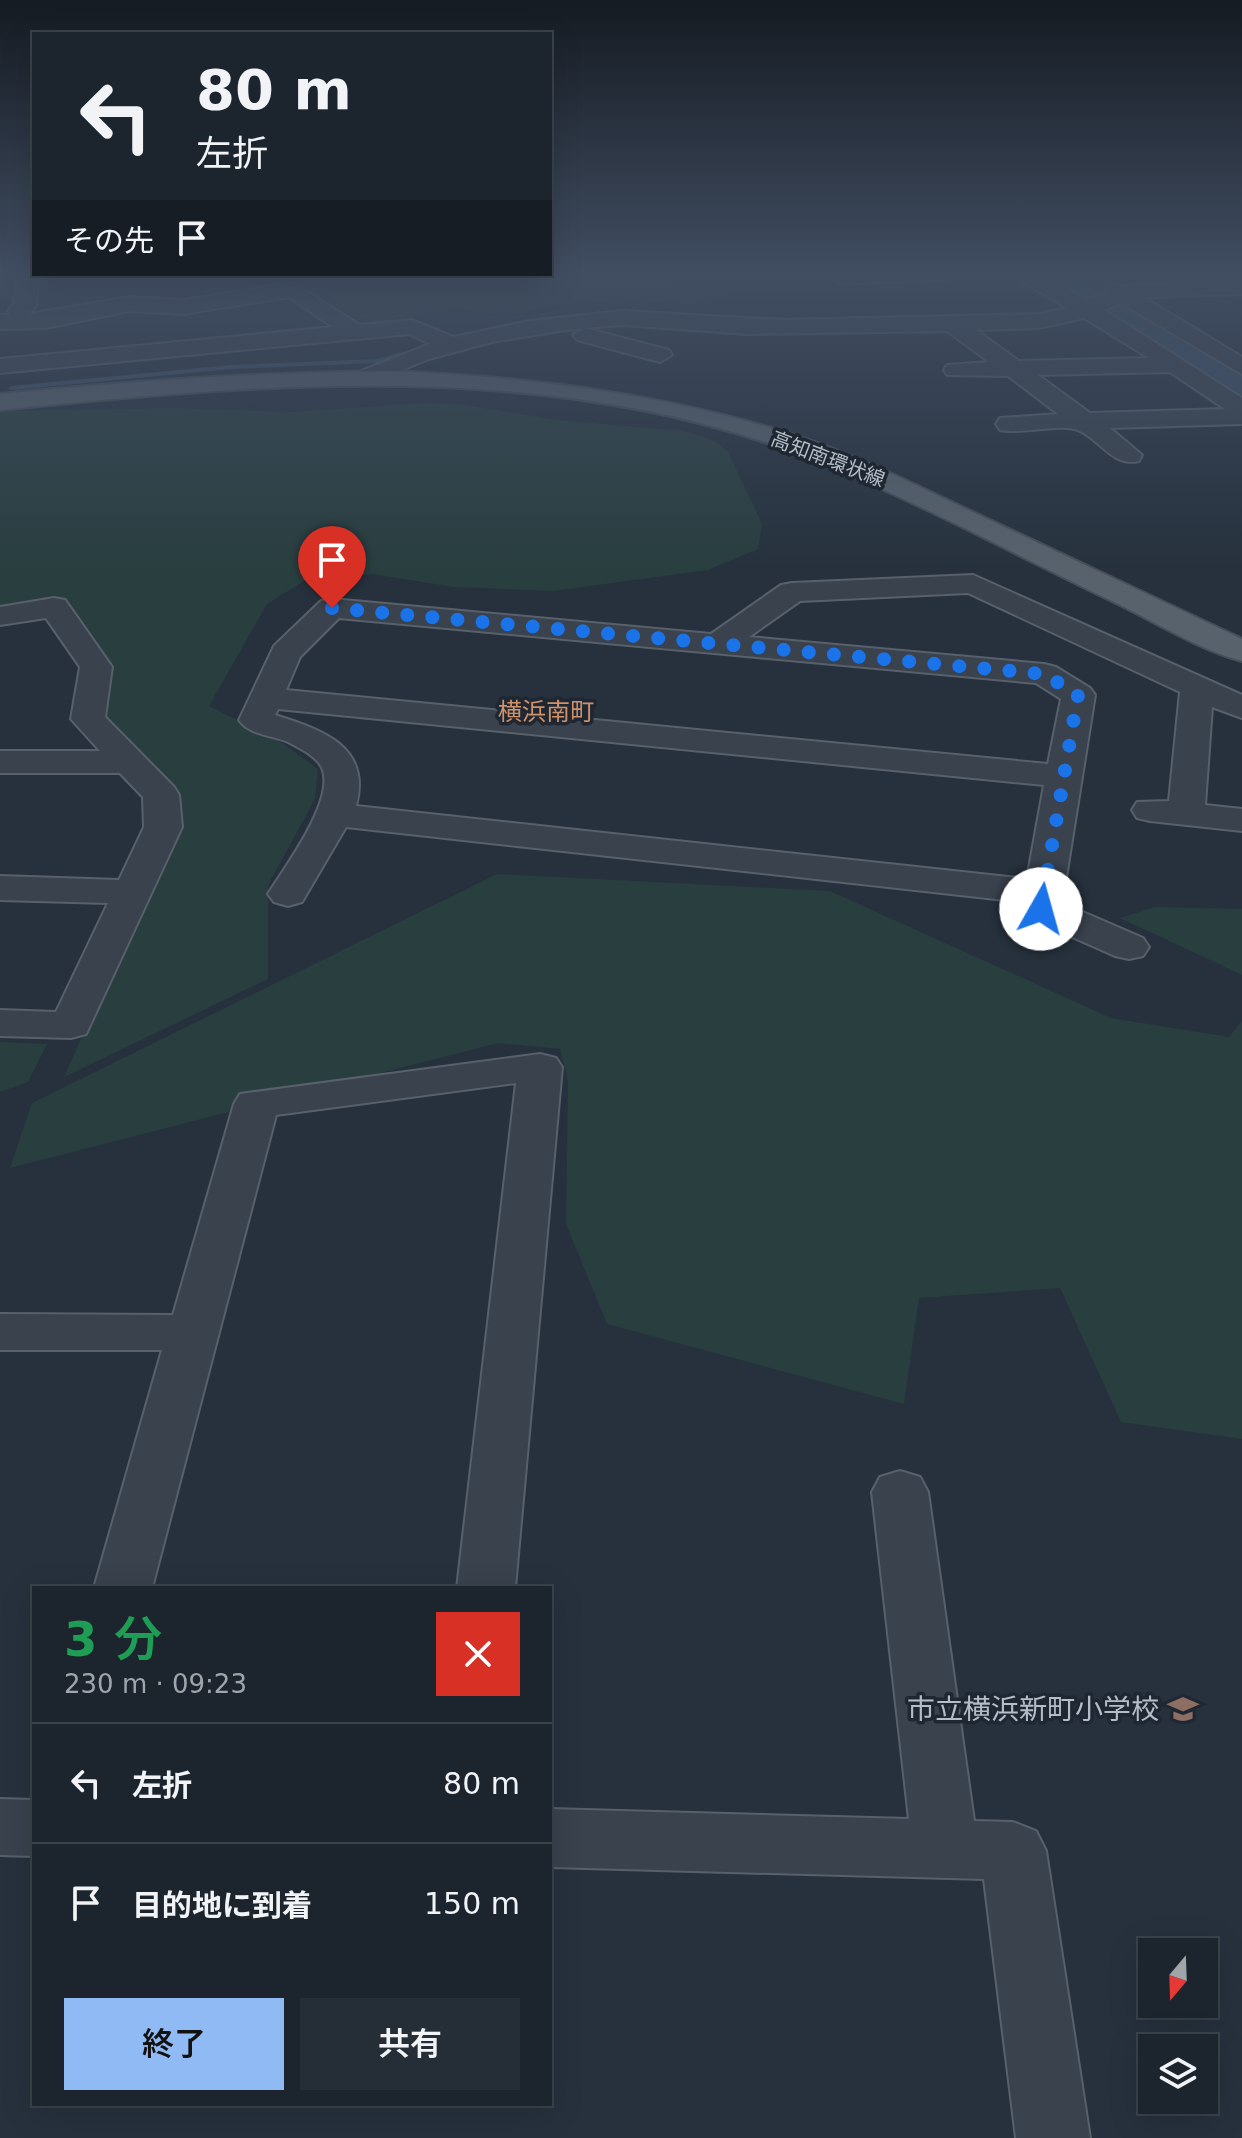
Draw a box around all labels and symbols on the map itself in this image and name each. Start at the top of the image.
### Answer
street label: 高知南環状線 [768,426,888,492]
pin [298,526,366,608]
district label: 横浜南町 [498,698,594,726]
position arrow [999,867,1083,951]
school or university icon: 市立横浜新町小学校 [1166,1692,1200,1726]
place label: 市立横浜新町小学校 [907,1693,1159,1726]
north arrow [1138,1938,1218,2018]

